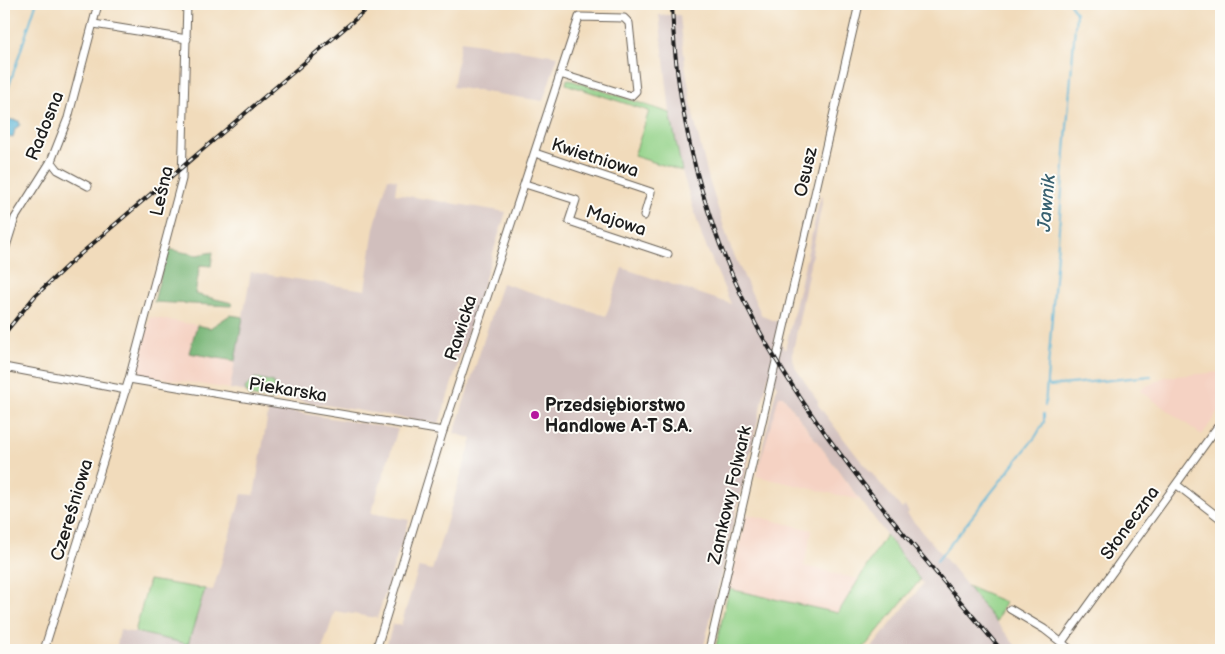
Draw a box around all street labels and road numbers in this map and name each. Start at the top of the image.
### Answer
street label: Radosna [22,88,68,164]
street label: Kwietniowa [549,134,641,182]
street label: Osusz [790,145,822,199]
street label: Leśna [146,164,178,218]
street label: Majowa [583,201,649,241]
street label: Rawicka [441,293,481,363]
street label: Piekarska [247,373,329,407]
street label: Zamkowy Folwark [704,424,756,567]
street label: Czereśniowa [47,457,97,563]
street label: Słoneczna [1096,482,1164,564]

